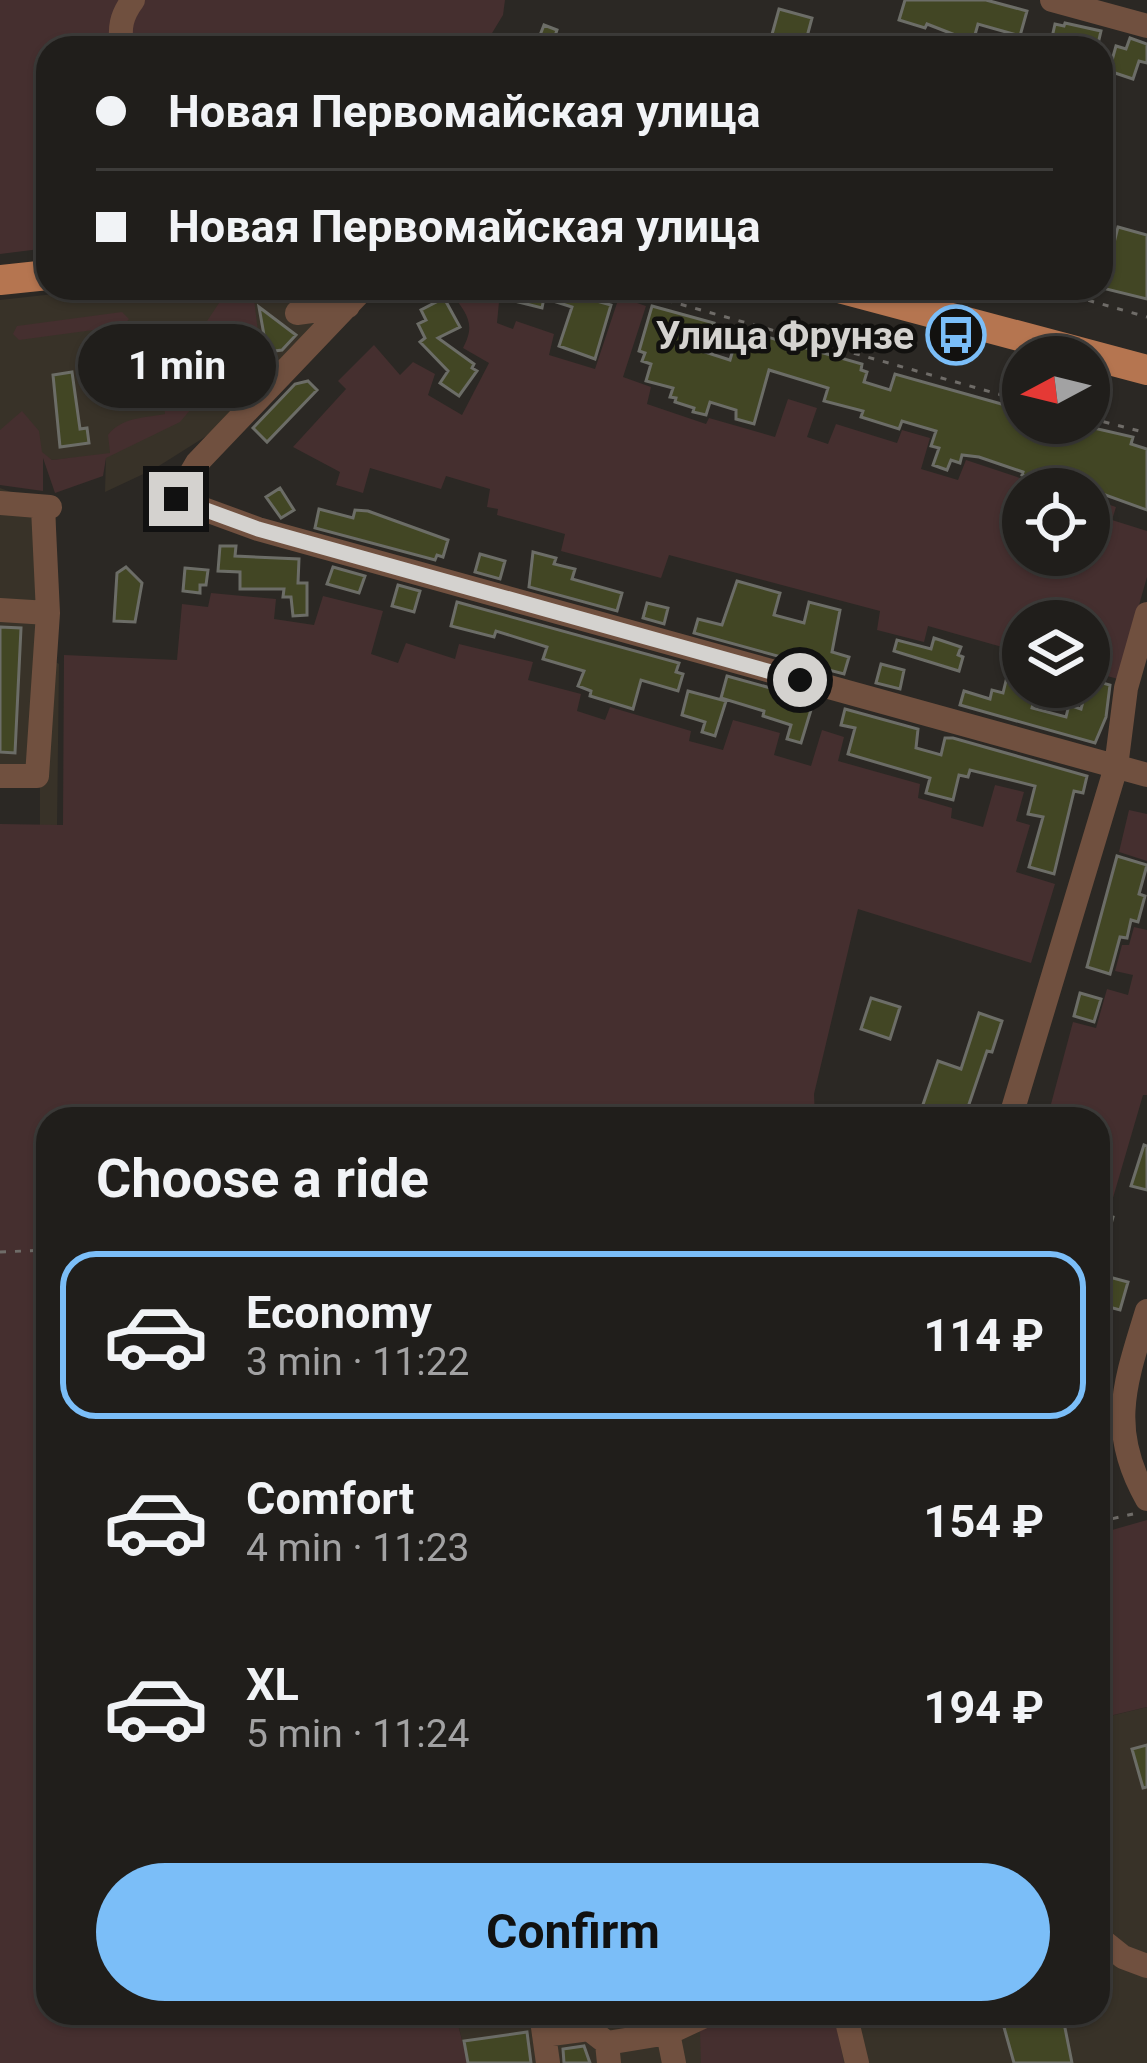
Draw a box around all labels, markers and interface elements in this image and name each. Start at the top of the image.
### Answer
text: Новая Первомайская улица [168,85,760,138]
text: Новая Первомайская улица [168,200,760,253]
bus stop icon: Улица Фрунзе [925,304,987,366]
place label: Улица Фрунзе [656,313,914,359]
callout: 1 min [77,325,275,409]
north arrow [1002,336,1110,444]
map controls [1002,336,1110,708]
text: 1 min [128,343,226,389]
button: locate [1002,468,1110,576]
route end [149,472,203,526]
button: layers [1002,600,1110,708]
route start [773,653,827,707]
text: Choose a ride [96,1147,429,1210]
icon: car [102,1281,210,1389]
text: Economy [246,1286,432,1339]
text: 114 ₽ [924,1309,1044,1362]
text: 3 min · 11:22 [246,1339,469,1385]
icon: car [102,1467,210,1575]
text: Comfort [246,1472,414,1525]
text: 154 ₽ [924,1495,1044,1548]
text: 4 min · 11:23 [246,1525,469,1571]
icon: car [102,1653,210,1761]
text: XL [246,1658,299,1711]
text: 194 ₽ [924,1681,1044,1734]
text: 5 min · 11:24 [246,1711,469,1757]
button: Confirm [96,1863,1050,2001]

